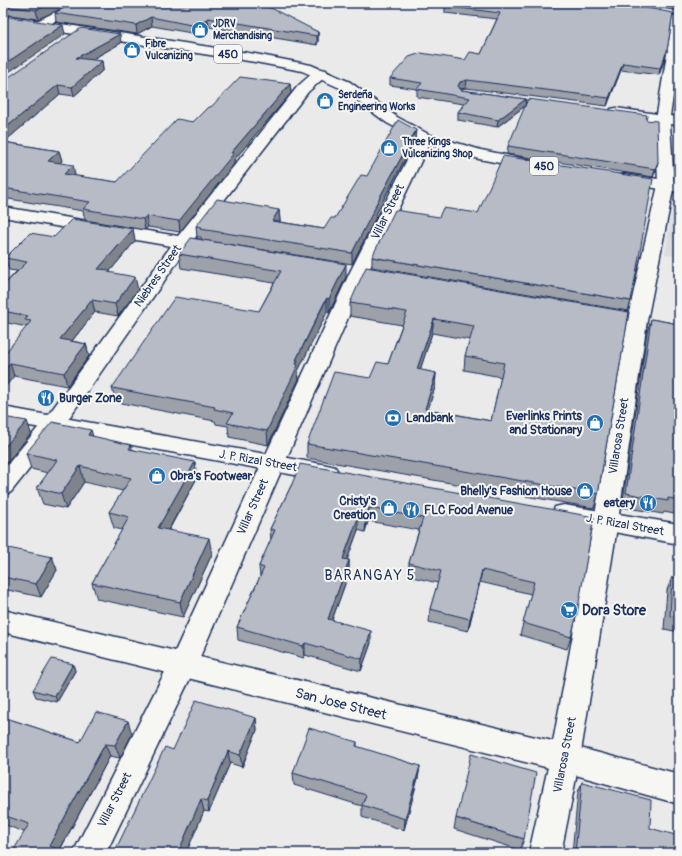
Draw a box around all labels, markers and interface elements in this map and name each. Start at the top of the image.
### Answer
place label: JDRV Merchandising [213,18,272,42]
shop icon: JDRV Merchandising [190,20,210,40]
place label: Fibre Vulcanizing [145,38,193,62]
shop icon: Fibre Vulcanizing [122,40,142,60]
road number: 450 [214,45,242,63]
place label: Serdeña Engineering Works [338,89,416,113]
shop icon: Serdeña Engineering Works [315,91,335,111]
place label: Three Kings Vulcanizing Shop [401,136,473,160]
shop icon: Three Kings Vulcanizing Shop [379,138,399,158]
road number: 450 [530,157,558,175]
street label: Villar Street [368,182,408,242]
street label: Niebres Street [131,242,185,310]
restaurant icon: Burger Zone [36,388,56,408]
place label: Burger Zone [59,391,123,406]
street label: Villarosa Street [606,397,632,475]
bank icon: Landbank [383,408,403,428]
place label: Everlinks Prints and Stationary [506,409,583,438]
place label: Landbank [406,411,455,426]
shop icon: Everlinks Prints and Stationary [585,413,605,433]
street label: J. P. Rizal Street [218,447,298,475]
shop icon: Obra's Footwear [147,466,167,486]
place label: Obra's Footwear [170,469,253,484]
street label: Villar Street [234,476,272,537]
shop icon: Bhelly's Fashion House [575,481,595,501]
place label: Bhelly's Fashion House [460,484,573,499]
restaurant icon: eatery [638,493,658,513]
place label: Cristy's Creation [333,494,377,523]
place label: eatery [603,496,636,511]
shop icon: Cristy's Creation [379,498,399,518]
restaurant icon: FLC Food Avenue [401,500,421,520]
place label: FLC Food Avenue [424,503,514,518]
street label: J. P. Rizal Street [585,511,665,539]
district label: BARANGAY 5 [325,567,415,584]
supermarket icon: Dora Store [559,600,579,620]
place label: Dora Store [582,602,647,619]
street label: San Jose Street [294,684,389,724]
street label: Villarosa Street [550,716,580,794]
street label: Villar Street [95,770,135,830]

